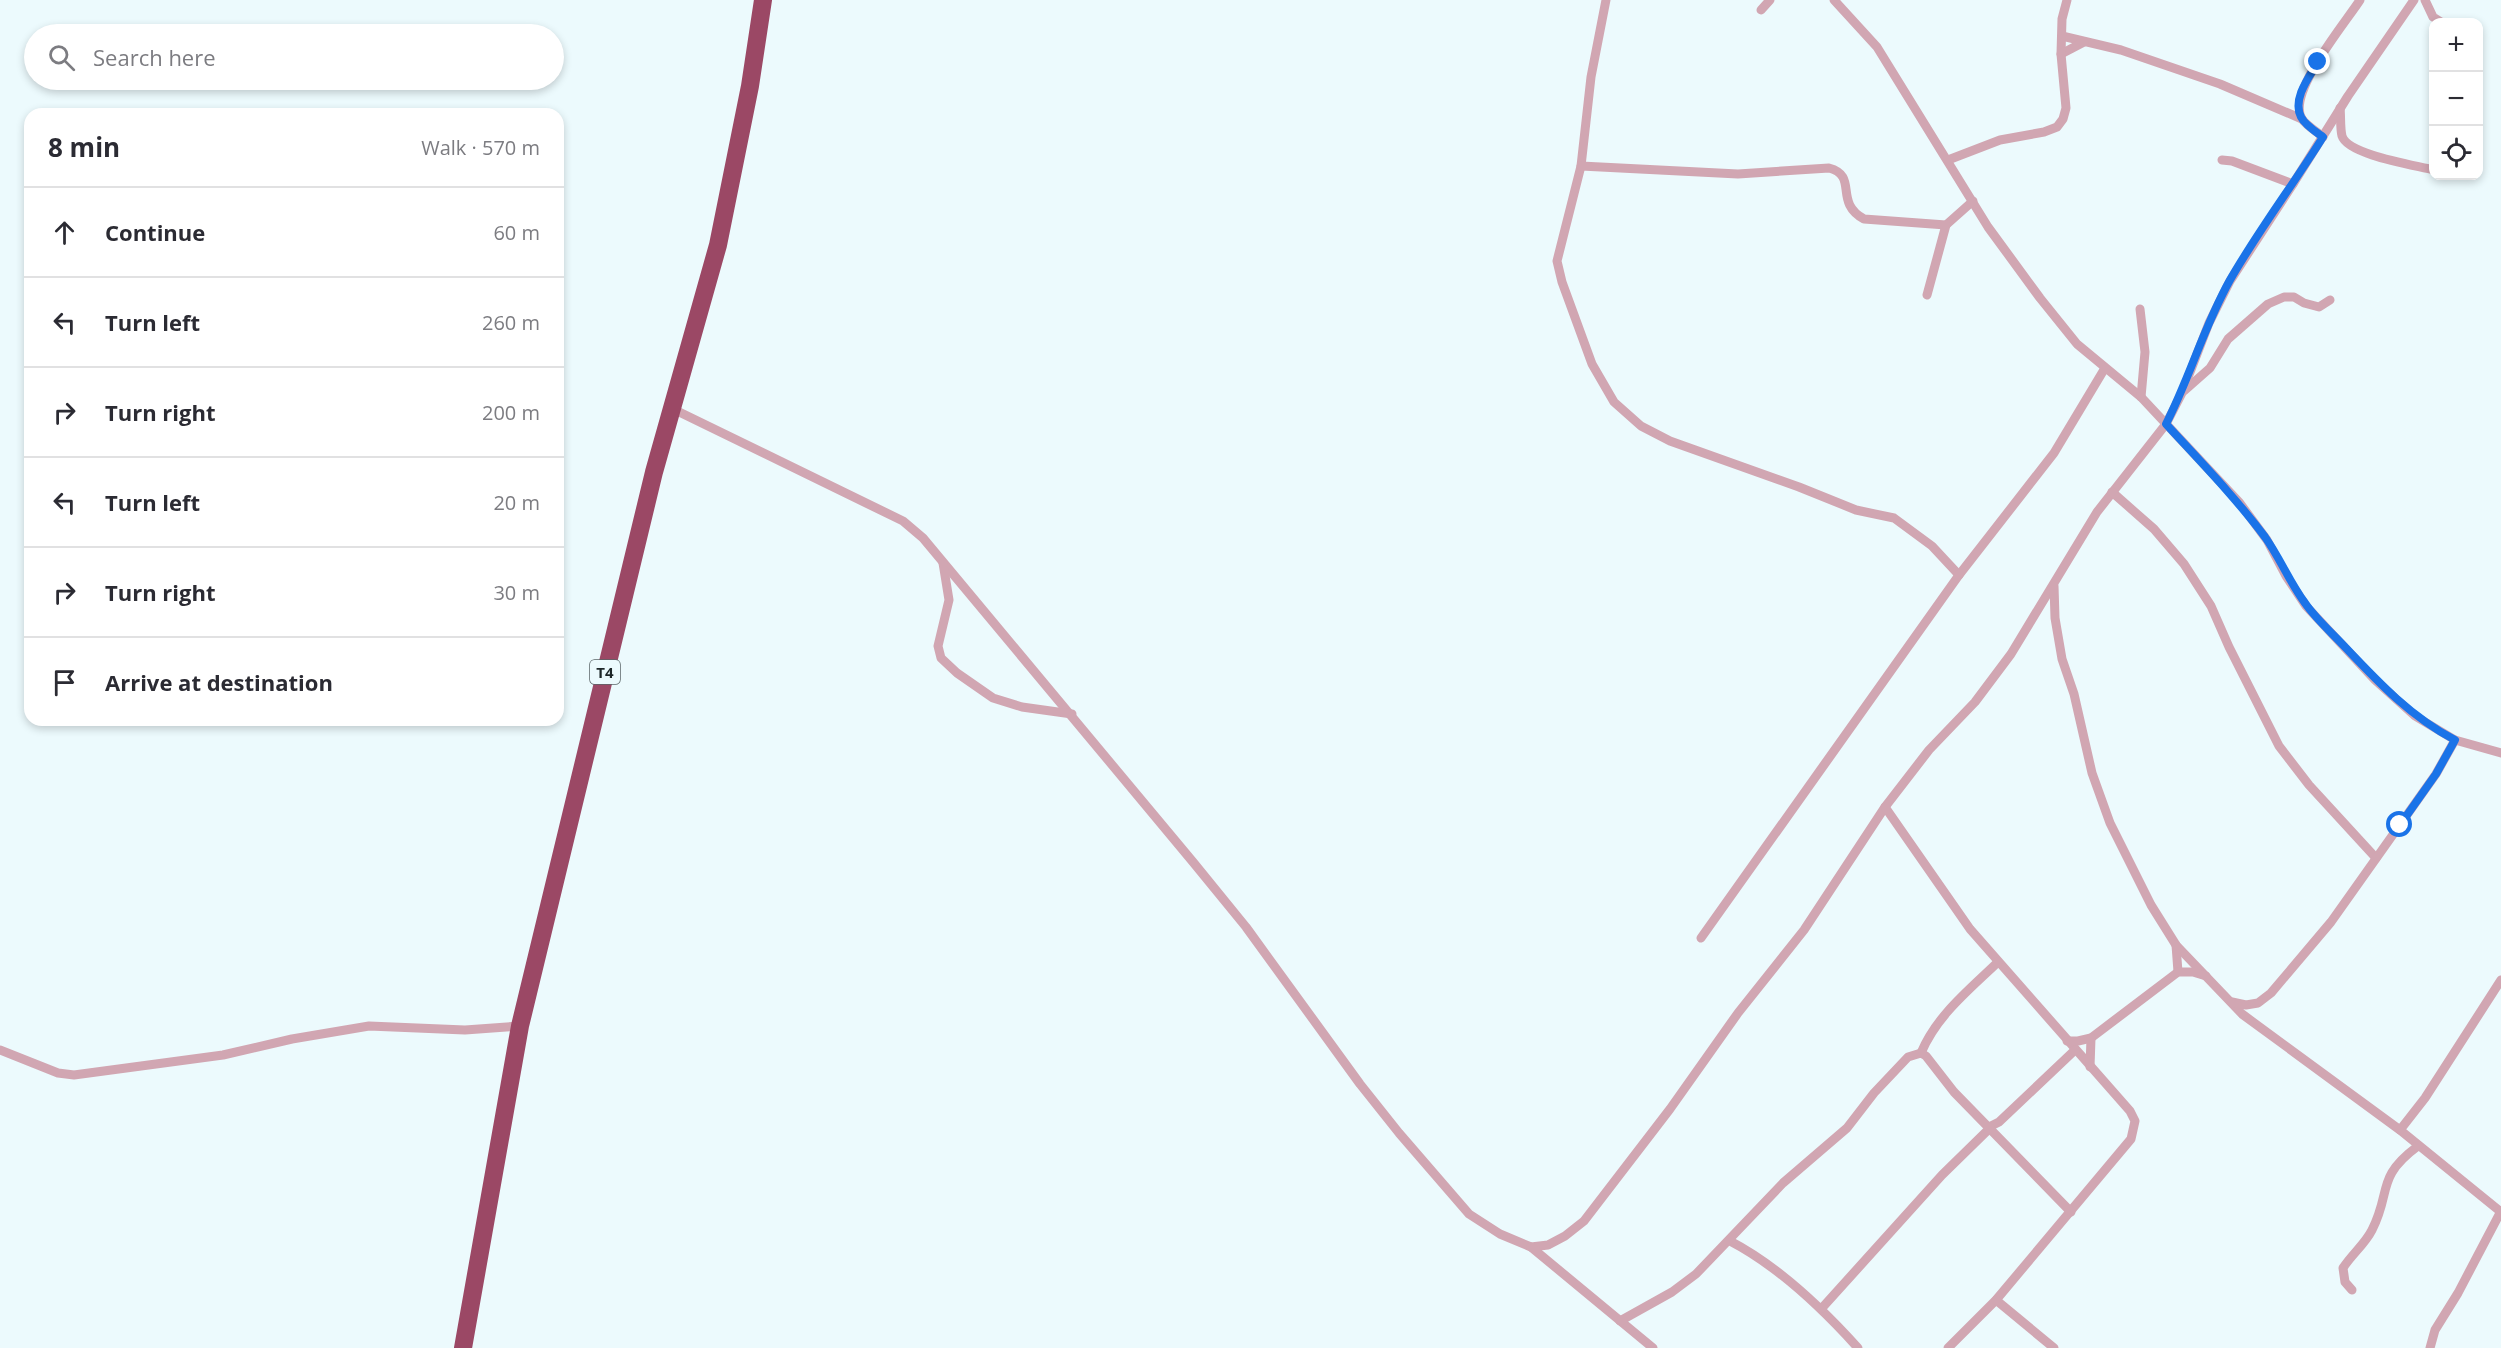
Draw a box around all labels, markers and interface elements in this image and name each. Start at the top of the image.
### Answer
map controls [2429,18,2483,180]
button: + [2429,18,2483,72]
search box [24,24,564,90]
icon: search [45,41,78,74]
text: Search here [93,42,216,72]
route end [2304,48,2330,74]
button: − [2429,72,2483,126]
button: locate [2429,126,2483,180]
text: 8 min [48,129,120,165]
text: Walk · 570 m [421,134,540,161]
icon: ahead [48,216,81,249]
text: Continue [105,217,205,247]
text: 60 m [493,219,540,246]
icon: left [48,306,81,339]
text: Turn left [105,307,200,337]
text: 260 m [482,309,540,336]
icon: right [48,396,81,429]
text: Turn right [105,397,216,427]
text: 200 m [482,399,540,426]
icon: left [48,486,81,519]
text: Turn left [105,487,200,517]
text: 20 m [493,489,540,516]
icon: right [48,576,81,609]
text: Turn right [105,577,216,607]
text: 30 m [493,579,540,606]
road number: T4 [590,660,620,684]
icon: arrive [48,666,81,699]
text: Arrive at destination [105,667,333,697]
route start [2386,811,2412,837]

